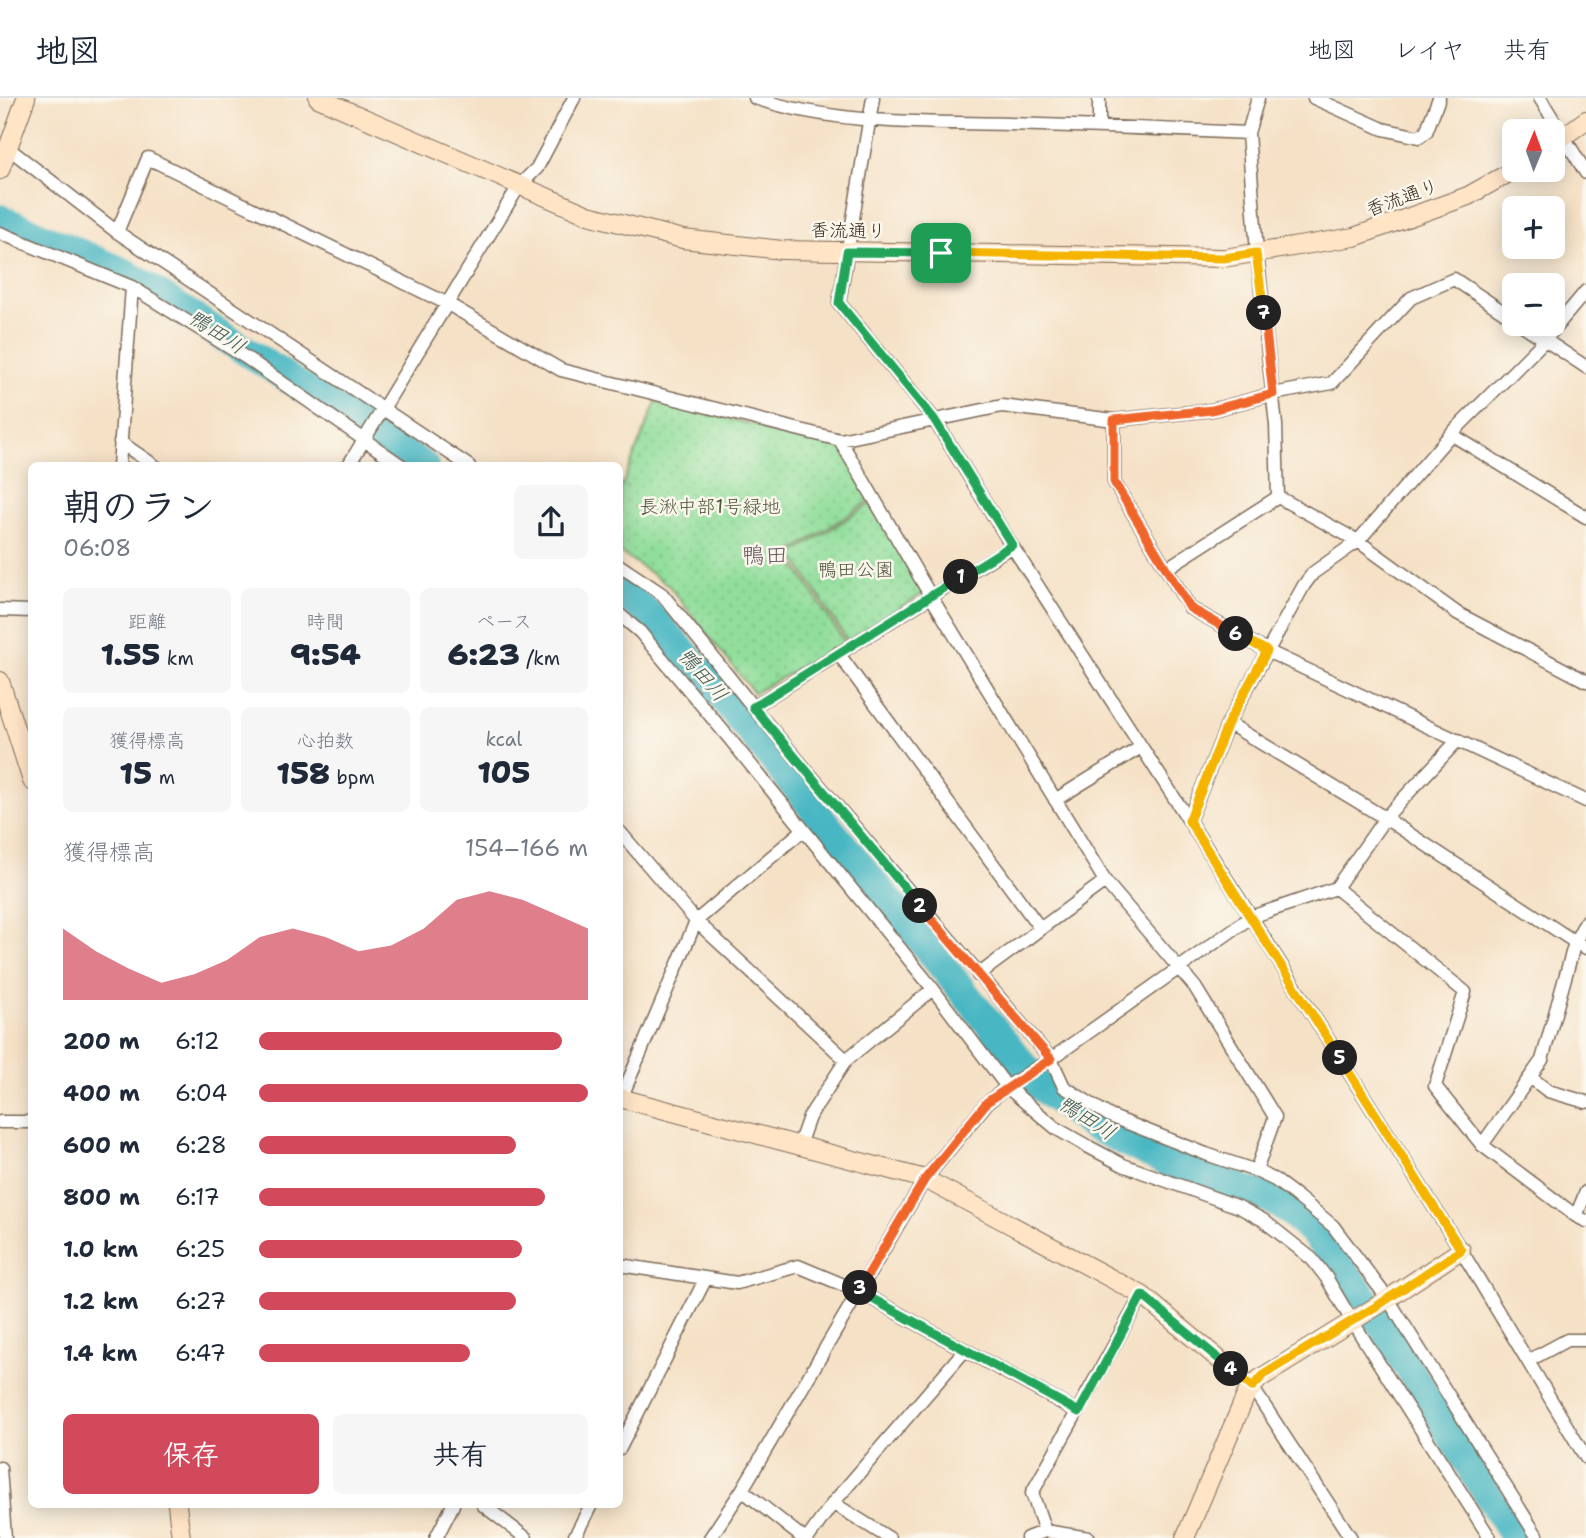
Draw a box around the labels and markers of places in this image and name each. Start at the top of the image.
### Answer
pin [911,223,971,283]
pin: 7 [1246,296,1282,330]
pin: 1 [944,560,978,594]
pin: 6 [1218,616,1254,652]
pin: 2 [902,888,937,924]
pin: 5 [1322,1040,1358,1076]
pin: 3 [842,1270,878,1306]
pin: 4 [1214,1352,1248,1386]

